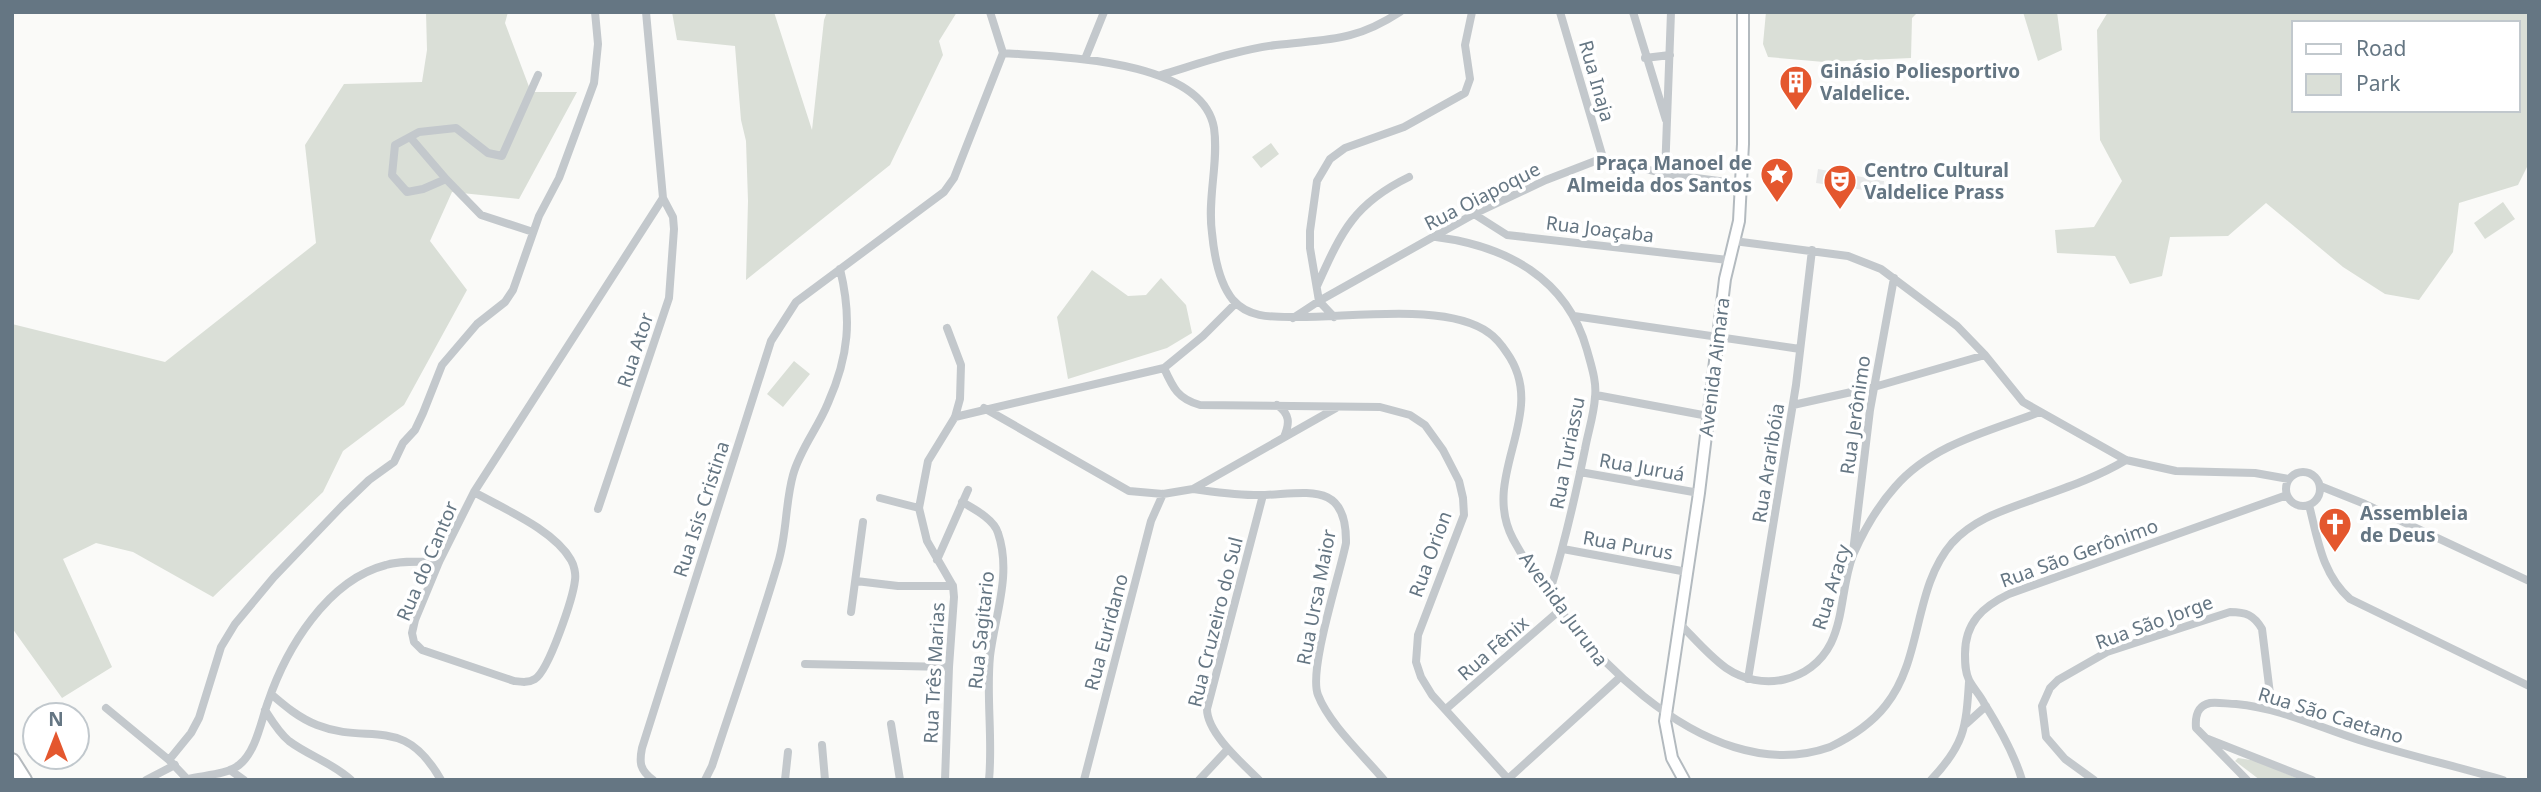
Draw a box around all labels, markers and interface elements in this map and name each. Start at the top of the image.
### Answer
legend [2292,21,2520,112]
text: Road [2356,34,2406,62]
street label: Rua Inaja [1573,37,1621,125]
place label: Ginásio Poliesportivo Valdelice. [1820,58,2020,106]
building icon: Ginásio Poliesportivo Valdelice. [1777,63,1815,112]
text: Park [2356,69,2401,97]
place label: Praça Manoel de Almeida dos Santos [1567,150,1752,198]
place icon: Praça Manoel de Almeida dos Santos [1758,155,1796,204]
street label: Rua Oiapoque [1420,156,1544,236]
place label: Centro Cultural Valdelice Prass [1864,157,2009,205]
theatre icon: Centro Cultural Valdelice Prass [1821,162,1859,211]
street label: Rua Joaçaba [1545,209,1655,249]
street label: Avenida Aimara [1693,296,1735,438]
street label: Rua Ator [611,309,659,391]
street label: Rua Jerônimo [1834,354,1876,476]
street label: Rua Turiassu [1543,395,1591,511]
street label: Rua Araribóia [1746,401,1790,525]
street label: Rua Isis Cristina [667,438,735,580]
street label: Rua Juruá [1597,447,1687,487]
street label: Rua do Cantor [390,497,464,625]
place label: Assembleia de Deus [2360,500,2468,548]
church icon: Assembleia de Deus [2316,505,2354,554]
street label: Rua Orion [1402,507,1458,601]
street label: Rua São Gerônimo [1997,512,2161,594]
street label: Rua Purus [1581,524,1675,566]
street label: Rua Ursa Maior [1290,527,1342,667]
street label: Rua Cruzeiro do Sul [1181,534,1249,710]
street label: Rua Aracy [1806,541,1856,633]
street label: Avenida Juruna [1514,547,1614,671]
street label: Rua Sagitario [962,570,1000,690]
street label: Rua Euridano [1078,571,1134,693]
street label: Rua São Jorge [2092,589,2216,655]
street label: Rua Três Marias [917,602,951,744]
street label: Rua Fênix [1452,610,1534,686]
street label: Rua São Caetano [2255,681,2407,749]
north arrow [21,701,91,771]
text: N [48,706,64,732]

